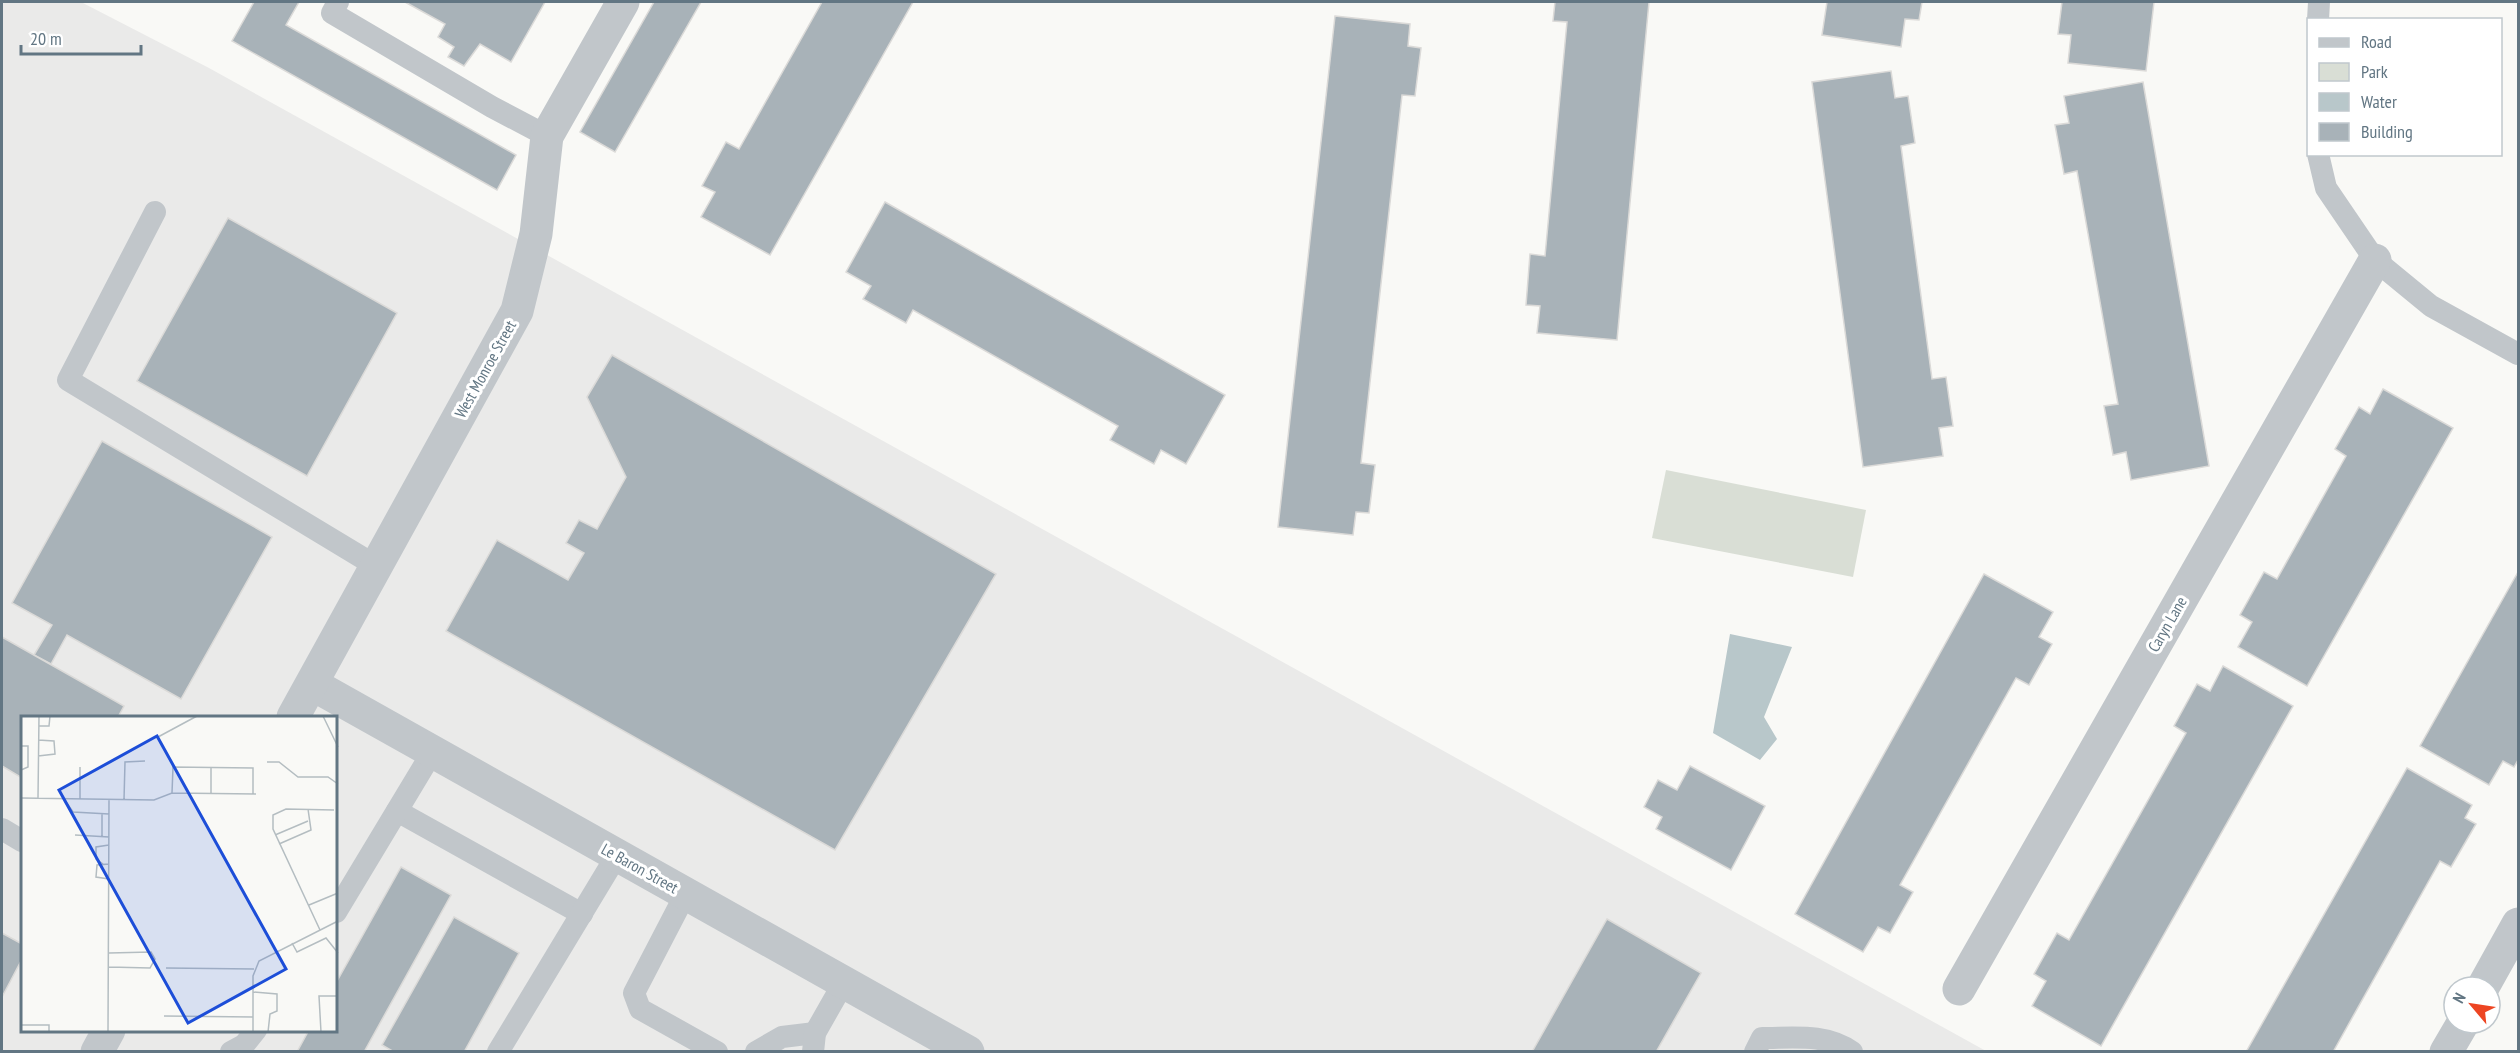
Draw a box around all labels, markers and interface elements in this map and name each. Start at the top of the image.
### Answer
scale bar [21,18,141,56]
legend [2307,18,2502,156]
text: 20 m [30,27,62,50]
text: Road [2361,30,2392,53]
text: Park [2361,60,2388,83]
text: Water [2361,90,2397,113]
text: Building [2361,120,2413,143]
street label: West Monroe Street [450,316,520,421]
street label: Caryn Lane [2143,593,2191,655]
inset map [21,716,338,1032]
street label: Le Baron Street [598,839,682,898]
north arrow [2442,975,2502,1035]
text: N [2448,989,2470,1006]

